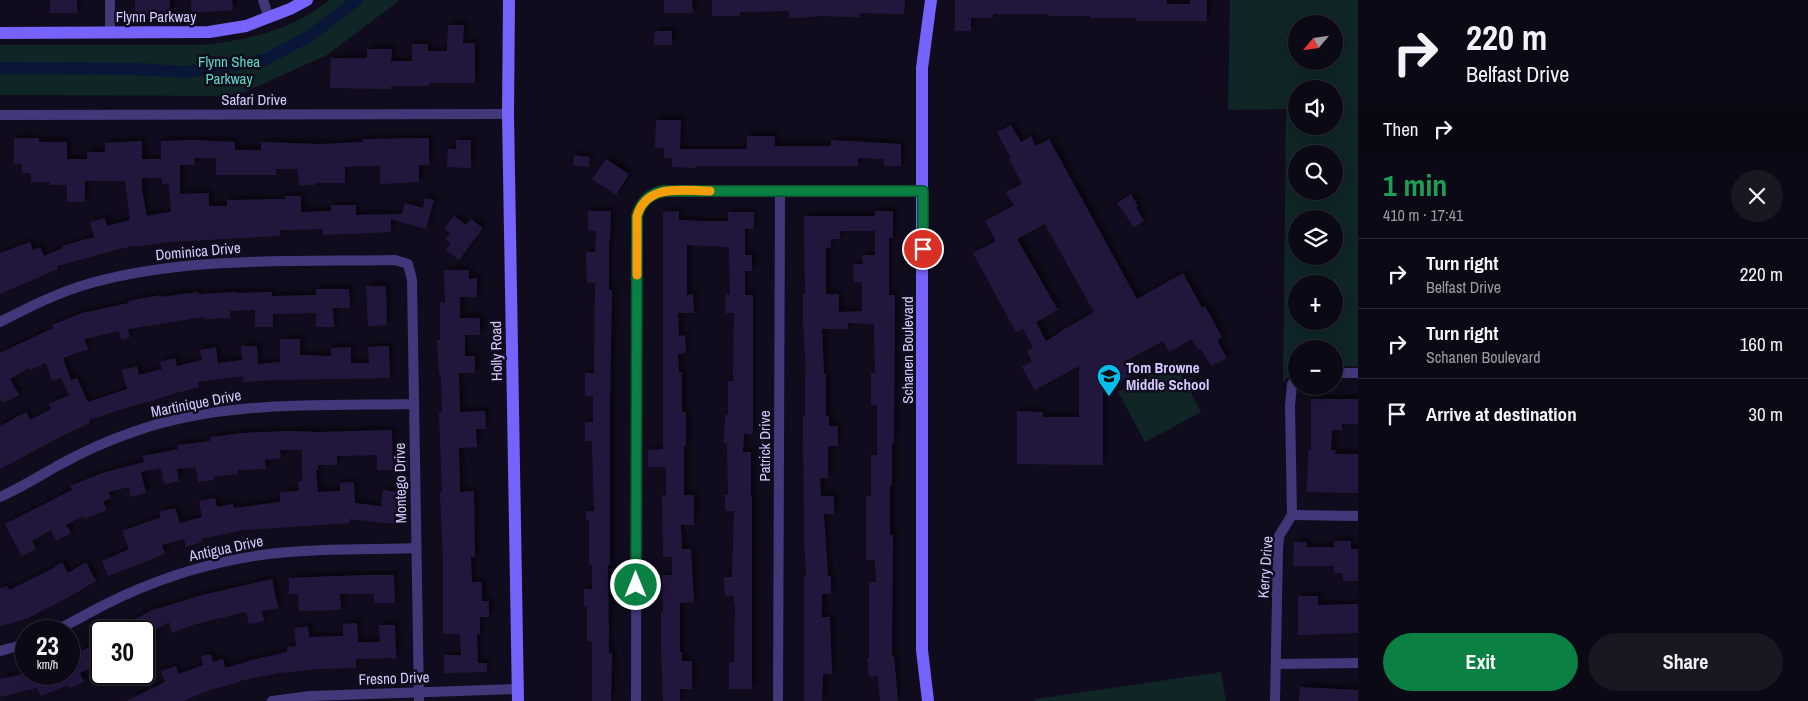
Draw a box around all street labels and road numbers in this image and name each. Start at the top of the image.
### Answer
street label: Flynn Parkway [116,6,197,27]
street label: Safari Drive [221,89,287,110]
street label: Dominica Drive [155,237,242,265]
street label: Schanen Boulevard [897,296,918,404]
street label: Holly Road [485,321,507,381]
street label: Martinique Drive [149,384,243,422]
street label: Patrick Drive [754,410,775,482]
street label: Montego Drive [389,442,411,524]
street label: Antigua Drive [186,530,265,566]
street label: Kerry Drive [1252,535,1278,599]
street label: Fresno Drive [358,666,430,690]

